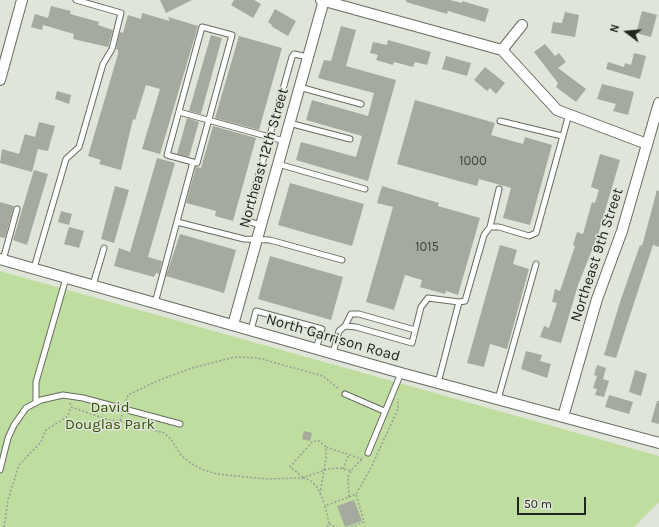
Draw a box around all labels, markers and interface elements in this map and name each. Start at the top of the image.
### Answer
north arrow [607,12,647,52]
text: N [608,23,622,34]
street label: Northeast 12th Street [235,86,293,230]
house number: 1000 [459,153,487,169]
street label: Northeast 9th Street [567,186,627,324]
house number: 1015 [415,239,439,255]
street label: North Garrison Road [264,310,402,366]
park label: David Douglas Park [65,399,155,434]
scale bar [519,489,588,515]
text: 50 m [524,497,552,511]

